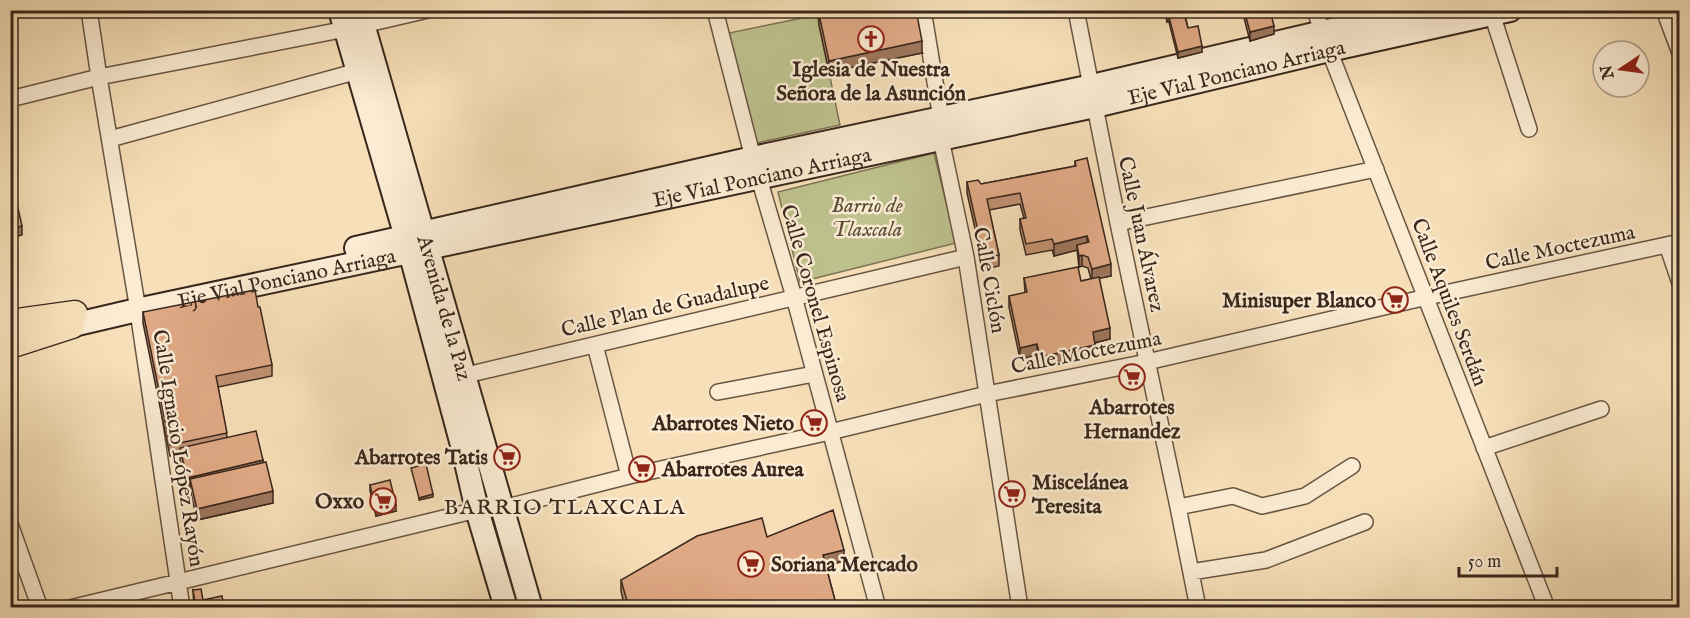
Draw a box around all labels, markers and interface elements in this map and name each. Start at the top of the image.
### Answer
church icon: Iglesia de Nuestra Señora de la Asunción [856,24,886,54]
street label: Eje Vial Ponciano Arriaga [1125,35,1349,113]
north arrow [1591,39,1651,99]
place label: Iglesia de Nuestra Señora de la Asunción [776,57,966,108]
text: N [1597,63,1620,82]
street label: Eje Vial Ponciano Arriaga [651,142,875,215]
street label: Calle Juan Álvarez [1111,154,1171,315]
park label: Barrio de Tlaxcala [831,193,903,244]
street label: Calle Coronel Espinosa [773,202,856,406]
street label: Calle Aquiles Serdán [1404,215,1493,390]
street label: Calle Moctezuma [1483,219,1639,278]
street label: Calle Ciclón [966,225,1011,335]
street label: Avenida de la Paz [409,232,477,384]
street label: Eje Vial Ponciano Arriaga [175,243,399,316]
street label: Calle Plan de Guadalupe [559,270,772,345]
supermarket icon: Minisuper Blanco [1380,285,1410,315]
place label: Minisuper Blanco [1222,288,1377,315]
street label: Calle Moctezuma [1009,326,1165,381]
street label: Calle Ignacio López Rayón [145,328,210,569]
supermarket icon: Abarrotes Hernandez [1117,362,1147,392]
place label: Abarrotes Hernandez [1083,395,1181,446]
supermarket icon: Abarrotes Nieto [799,408,829,438]
place label: Abarrotes Nieto [651,411,795,438]
supermarket icon: Abarrotes Tatis [492,442,522,472]
place label: Abarrotes Tatis [354,445,488,472]
supermarket icon: Abarrotes Aurea [627,454,657,484]
place label: Abarrotes Aurea [661,457,804,484]
place label: Miscelánea Teresita [1031,470,1129,521]
supermarket icon: Miscelánea Teresita [997,479,1027,509]
supermarket icon: Oxxo [368,486,398,516]
place label: Oxxo [315,489,365,516]
district label: BARRIO TLAXCALA [444,494,686,522]
scale bar [1459,540,1556,578]
supermarket icon: Soriana Mercado [736,549,766,579]
text: 50 m [1468,551,1501,574]
place label: Soriana Mercado [771,552,918,579]

